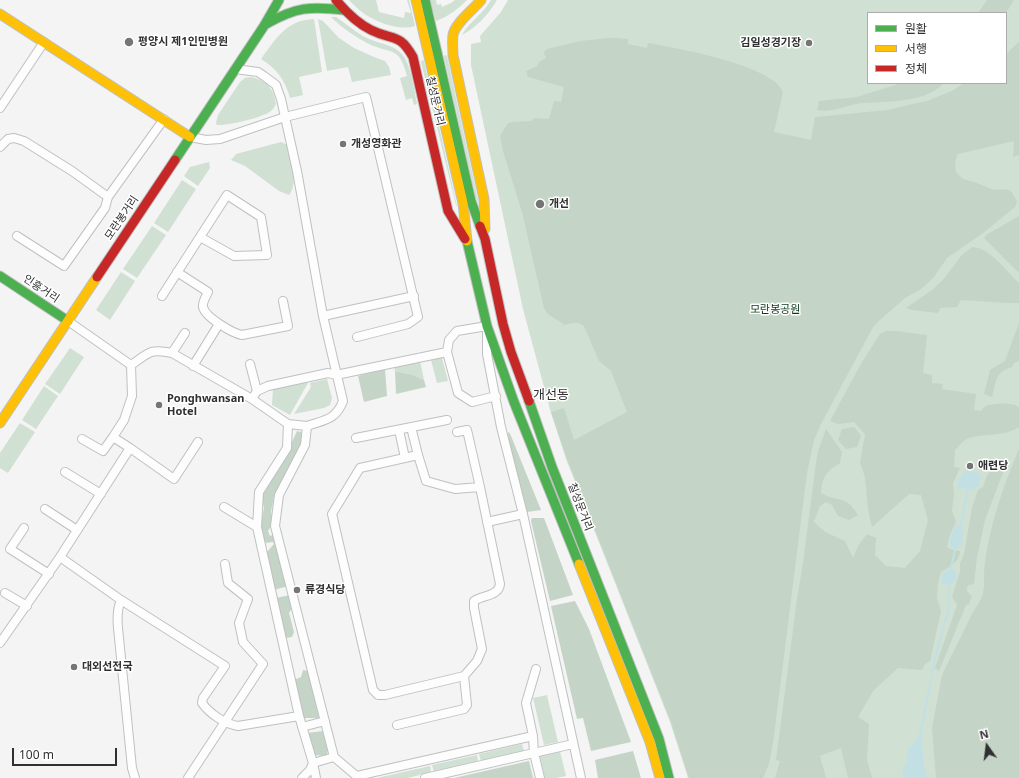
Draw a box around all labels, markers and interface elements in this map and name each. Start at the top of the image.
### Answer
legend [867,12,1007,84]
text: 원활 [905,20,927,37]
place label: 평양시 제1인민병원 [138,35,228,49]
marker: 평양시 제1인민병원 [123,36,135,48]
place label: 김일성경기장 [740,36,801,50]
marker: 김일성경기장 [804,38,814,48]
text: 서행 [905,40,927,57]
text: 정체 [905,60,927,77]
street label: 칠성문거리 [423,75,447,127]
place label: 개성영화관 [351,137,402,151]
marker: 개성영화관 [338,139,348,149]
street label: 모란봉거리 [102,193,142,243]
place label: 개선 [549,197,569,211]
marker: 개선 [534,198,546,210]
street label: 인흥거리 [21,272,61,306]
park label: 모란봉공원 [750,303,800,317]
district label: 개선동 [533,387,569,403]
place label: Ponghwansan Hotel [167,392,244,418]
marker: Ponghwansan Hotel [154,400,164,410]
place label: 애련당 [978,459,1008,473]
marker: 애련당 [965,461,975,471]
street label: 칠성문거리 [565,481,595,533]
place label: 류경식당 [305,583,345,597]
marker: 류경식당 [292,585,302,595]
place label: 대외선전국 [82,660,133,674]
marker: 대외선전국 [69,662,79,672]
north arrow [967,726,1007,766]
text: N [978,726,990,742]
scale bar [14,740,119,766]
text: 100 m [19,746,54,763]

